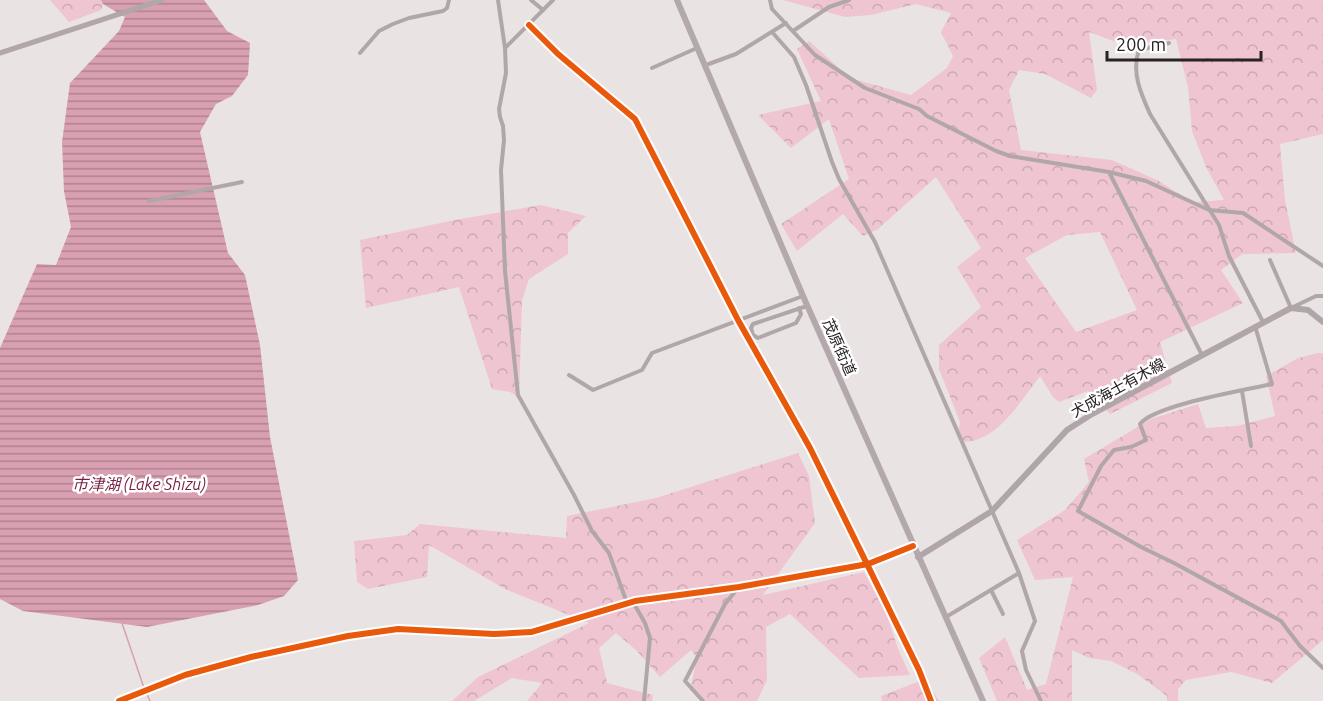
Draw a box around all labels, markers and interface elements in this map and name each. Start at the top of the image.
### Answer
scale bar [1107,24,1262,62]
text: 200 m [1116,34,1166,54]
street label: 茂原街道 [819,316,859,378]
street label: 犬成海士有木線 [1068,355,1168,420]
water label: 市津湖 (Lake Shizu) [72,475,206,494]

